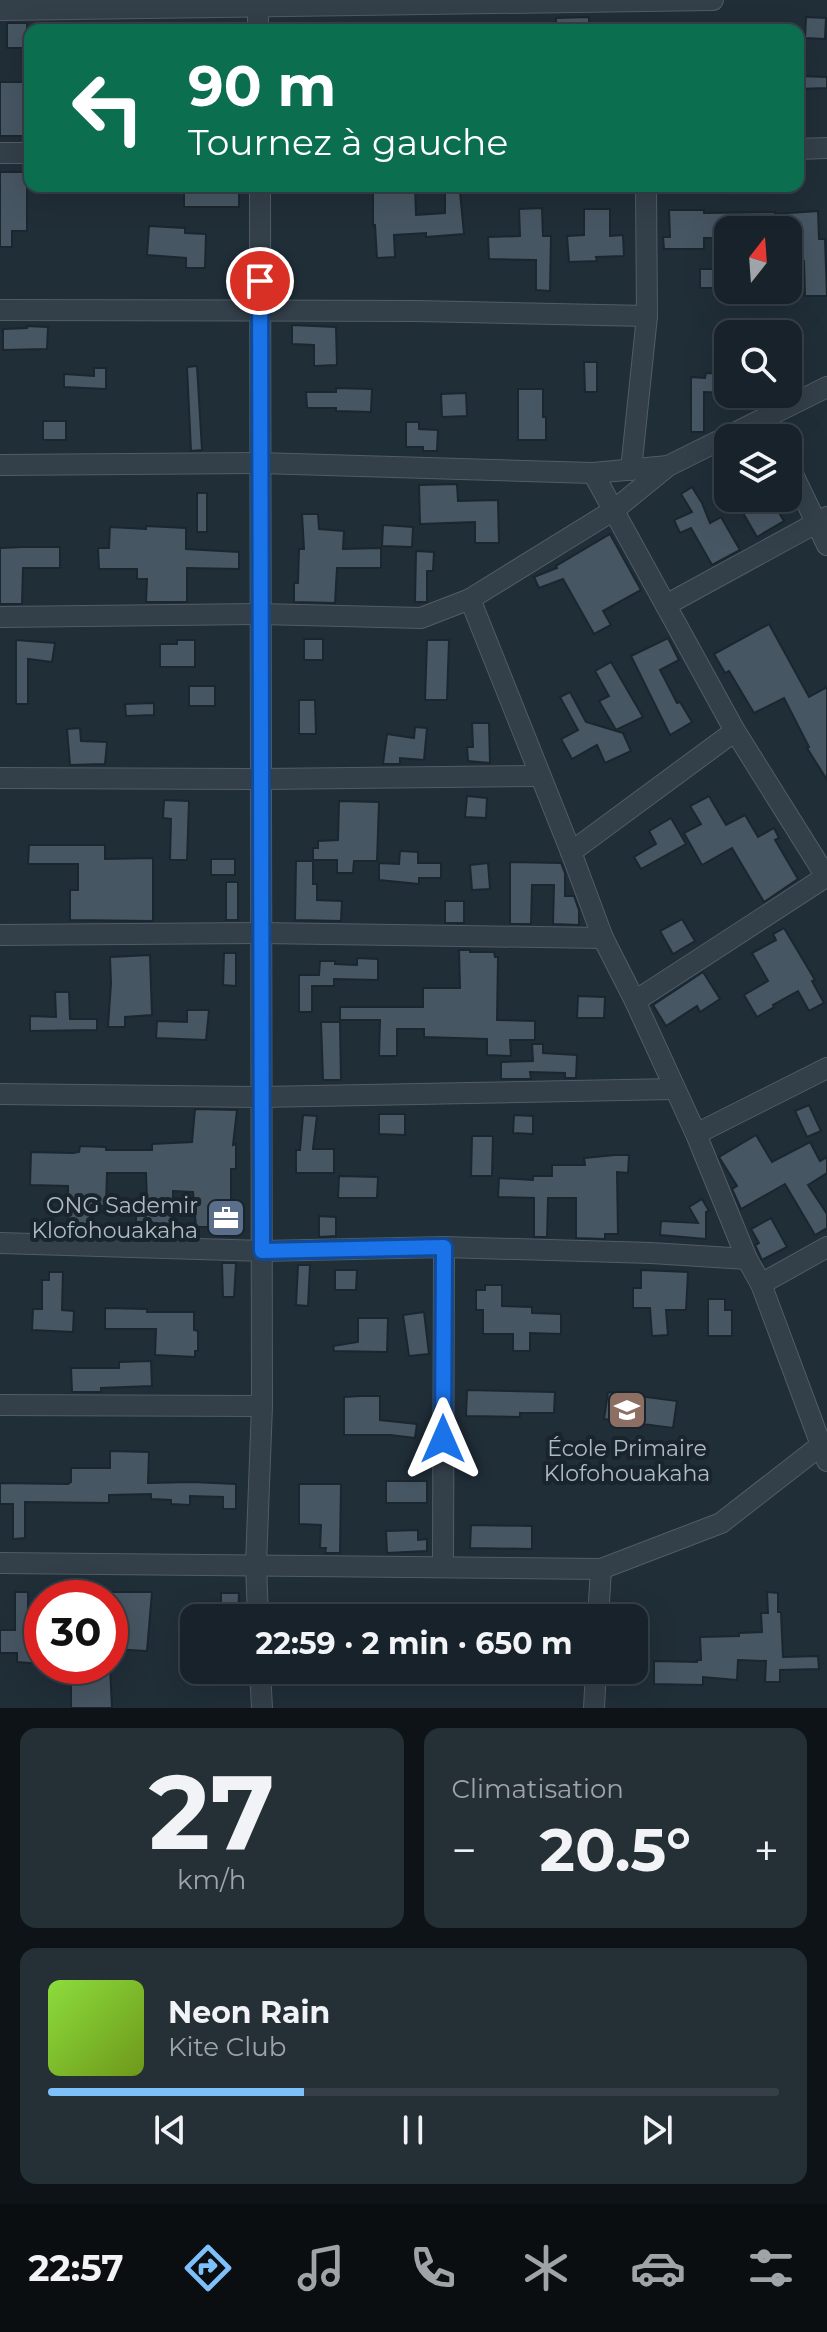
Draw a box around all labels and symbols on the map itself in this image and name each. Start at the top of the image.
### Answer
north arrow [714,216,802,304]
pin [226,247,294,315]
place label: ONG Sademir Klofohouakaha [31,1192,198,1244]
office icon: ONG Sademir Klofohouakaha [205,1197,247,1239]
school or university icon: École Primaire Klofohouakaha [606,1389,648,1431]
position arrow [401,1397,485,1481]
place label: École Primaire Klofohouakaha [544,1435,710,1487]
speed limit sign: 30 [24,1580,128,1684]

